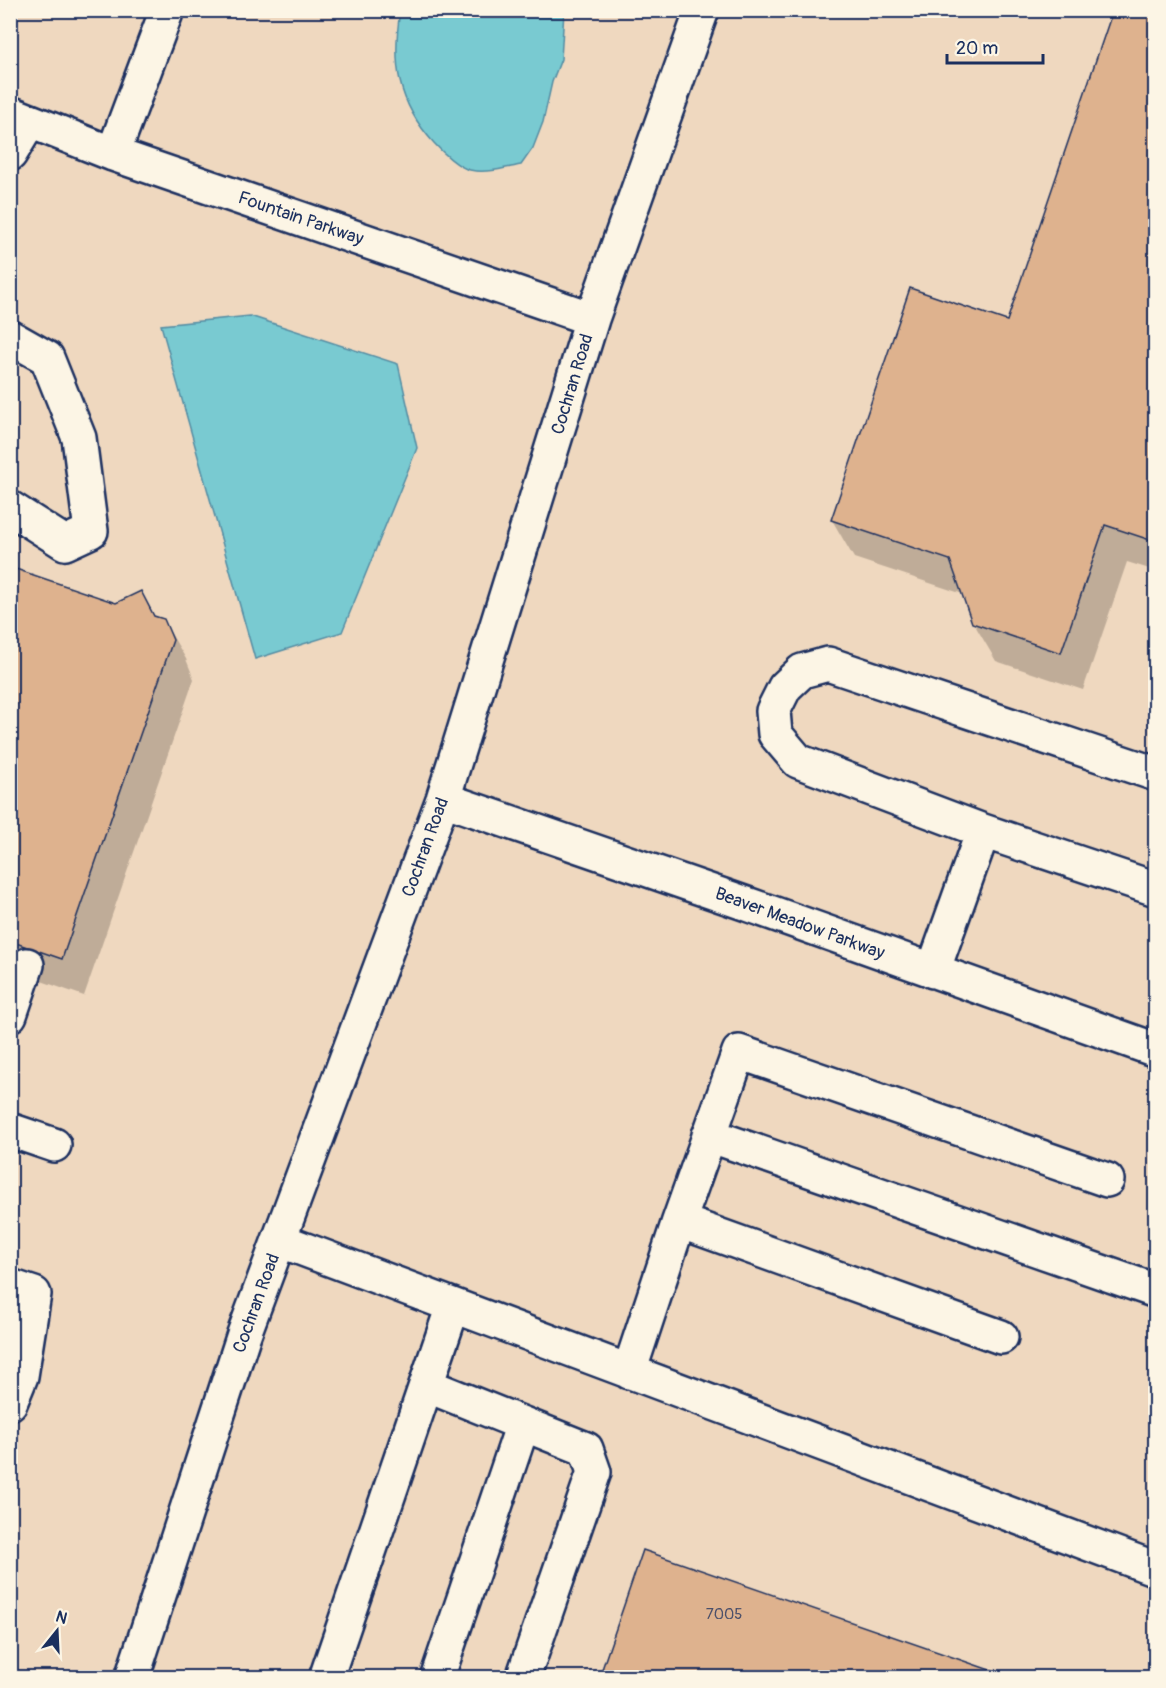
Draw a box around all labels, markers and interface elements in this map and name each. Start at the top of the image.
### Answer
scale bar [947,27,1043,65]
text: 20 m [956,37,998,60]
street label: Fountain Parkway [235,186,367,251]
street label: Cochran Road [546,331,599,437]
street label: Cochran Road [397,794,454,900]
street label: Beaver Meadow Parkway [712,882,888,965]
street label: Cochran Road [228,1250,285,1356]
north arrow [27,1601,87,1661]
house number: 7005 [706,1605,742,1624]
text: N [53,1607,70,1629]

